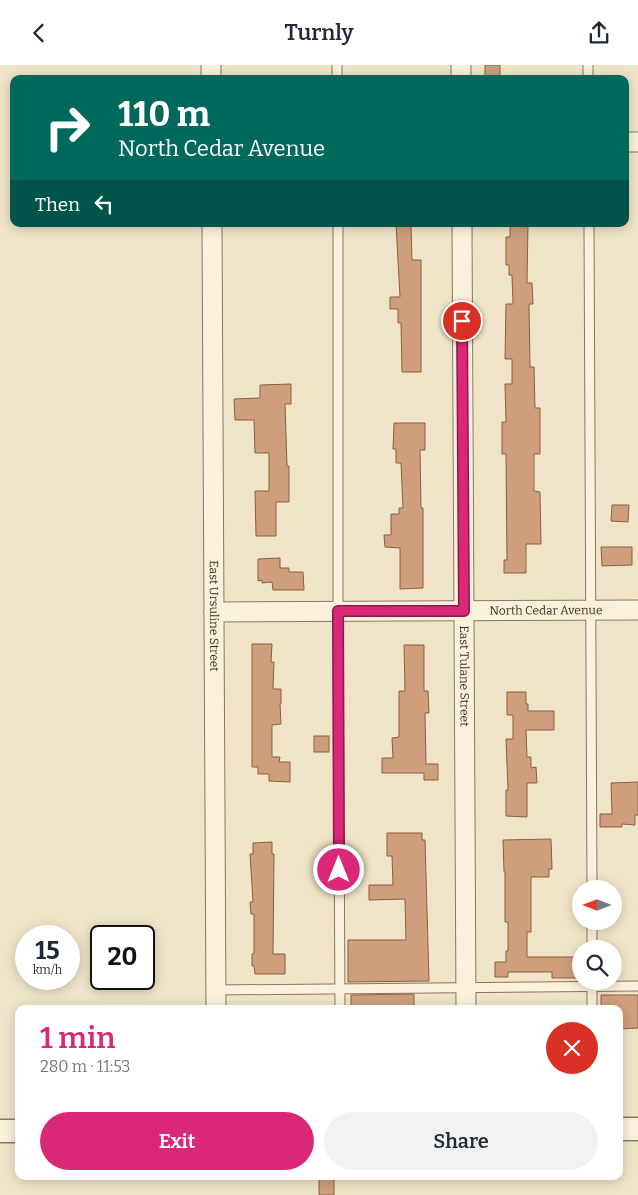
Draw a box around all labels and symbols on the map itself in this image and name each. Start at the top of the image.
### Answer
pin [441,300,483,342]
street label: East Ursuline Street [207,560,221,672]
street label: North Cedar Avenue [489,603,603,618]
street label: East Tulane Street [457,625,472,727]
position arrow [312,843,364,895]
north arrow [572,880,622,930]
speed limit sign: 20 [90,925,155,990]

